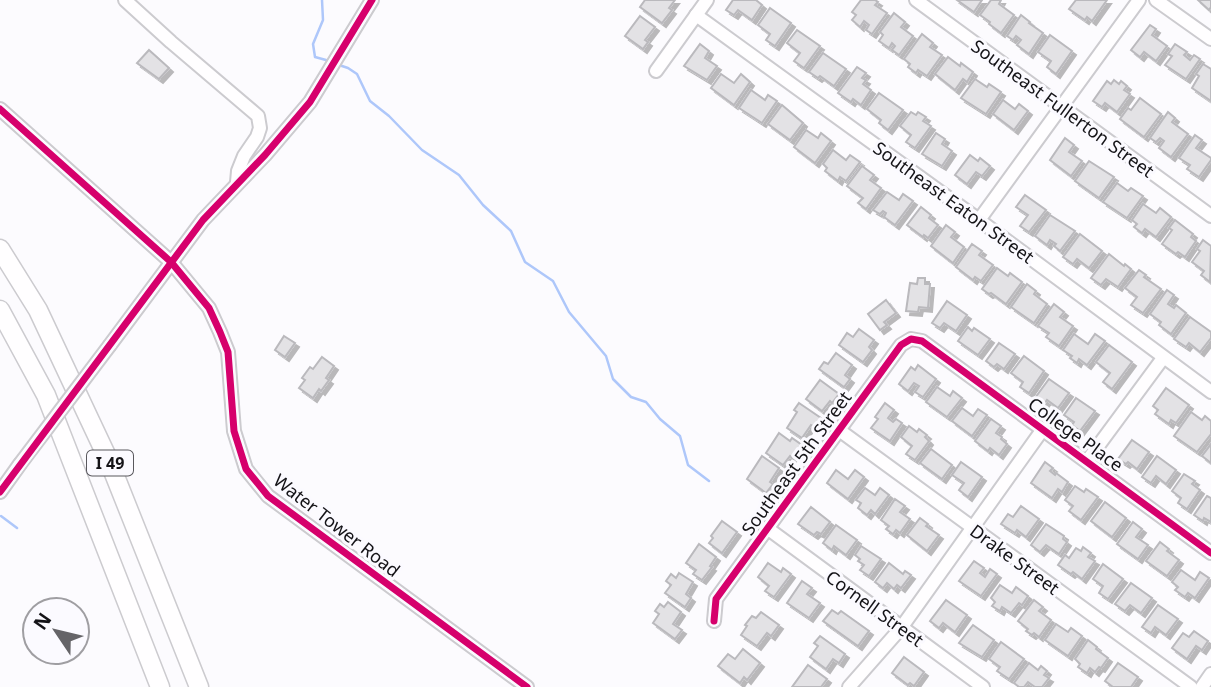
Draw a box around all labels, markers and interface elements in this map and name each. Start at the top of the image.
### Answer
street label: Southeast Fullerton Street [967,34,1160,183]
street label: Southeast Eaton Street [869,136,1040,269]
street label: Southeast 5th Street [736,386,857,540]
street label: College Place [1024,391,1128,477]
road number: I 49 [87,450,133,476]
street label: Water Tower Road [269,468,405,582]
street label: Drake Street [965,518,1065,600]
street label: Cornell Street [821,564,929,652]
north arrow [21,596,91,666]
text: N [27,607,57,635]

